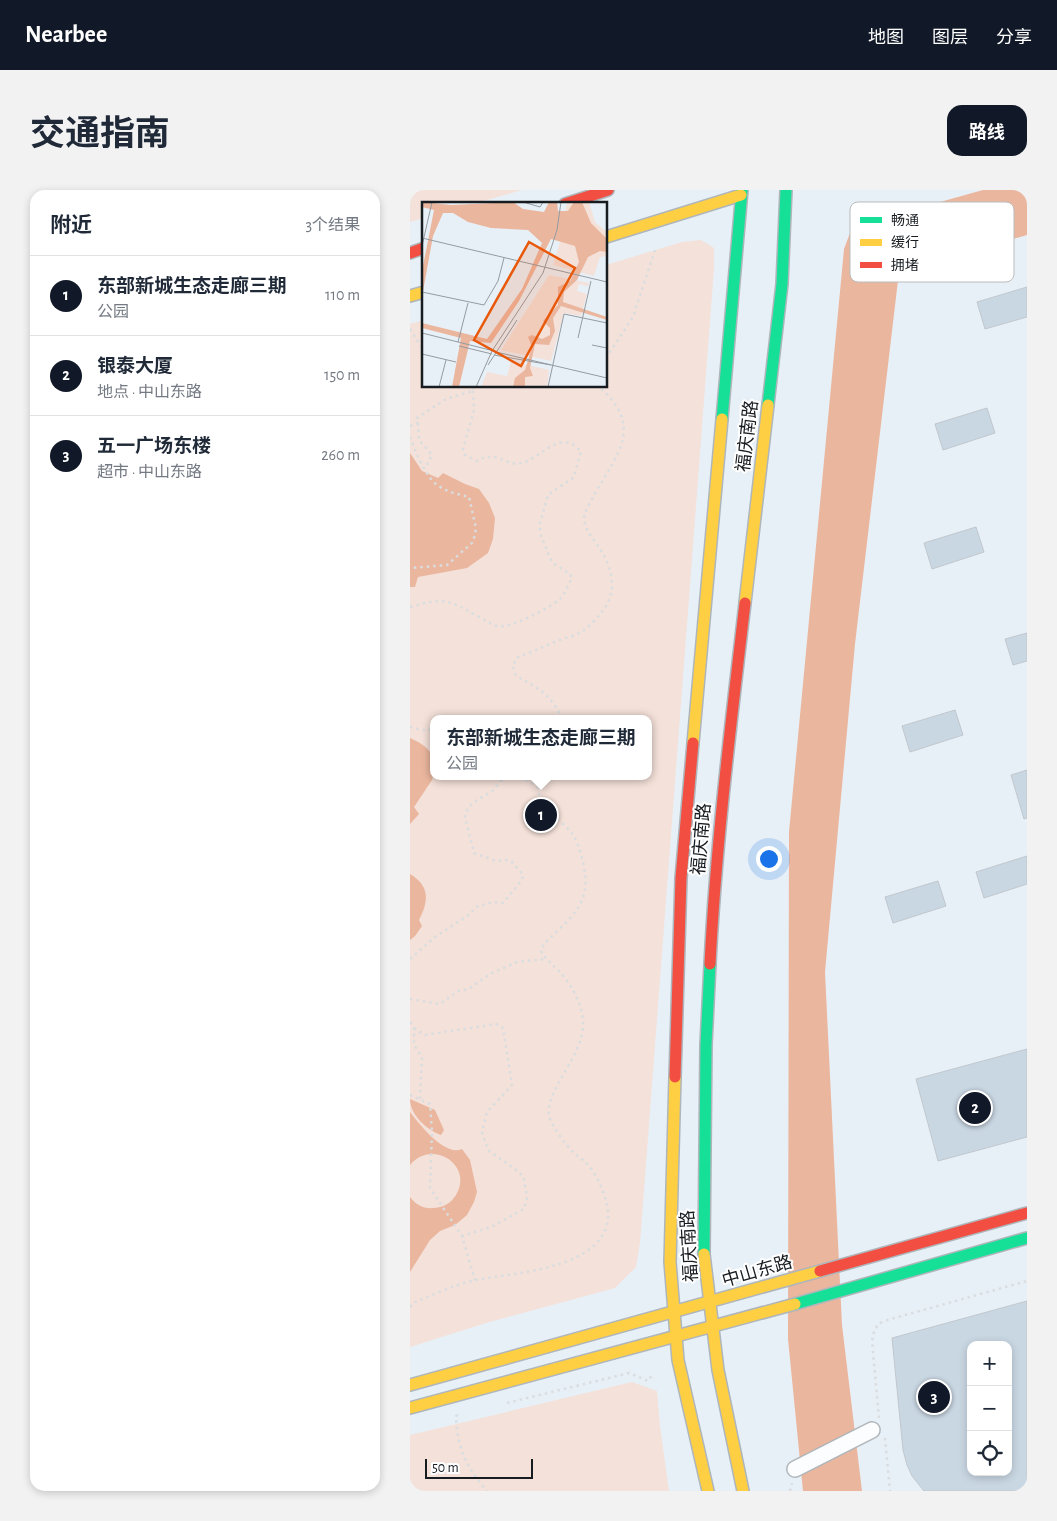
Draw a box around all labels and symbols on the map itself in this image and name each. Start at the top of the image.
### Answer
inset map [422,202,608,388]
legend [850,202,1014,282]
text: 畅通 [891,213,919,228]
text: 缓行 [891,235,919,250]
text: 拥堵 [891,258,919,273]
street label: 福庆南路 [733,399,761,473]
pin: 1 [525,796,557,834]
street label: 福庆南路 [688,802,714,876]
your location [756,846,782,872]
pin: 2 [959,1089,991,1127]
street label: 福庆南路 [677,1210,701,1282]
street label: 中山东路 [720,1251,794,1291]
pin: 3 [918,1378,950,1416]
scale bar [425,1456,532,1479]

